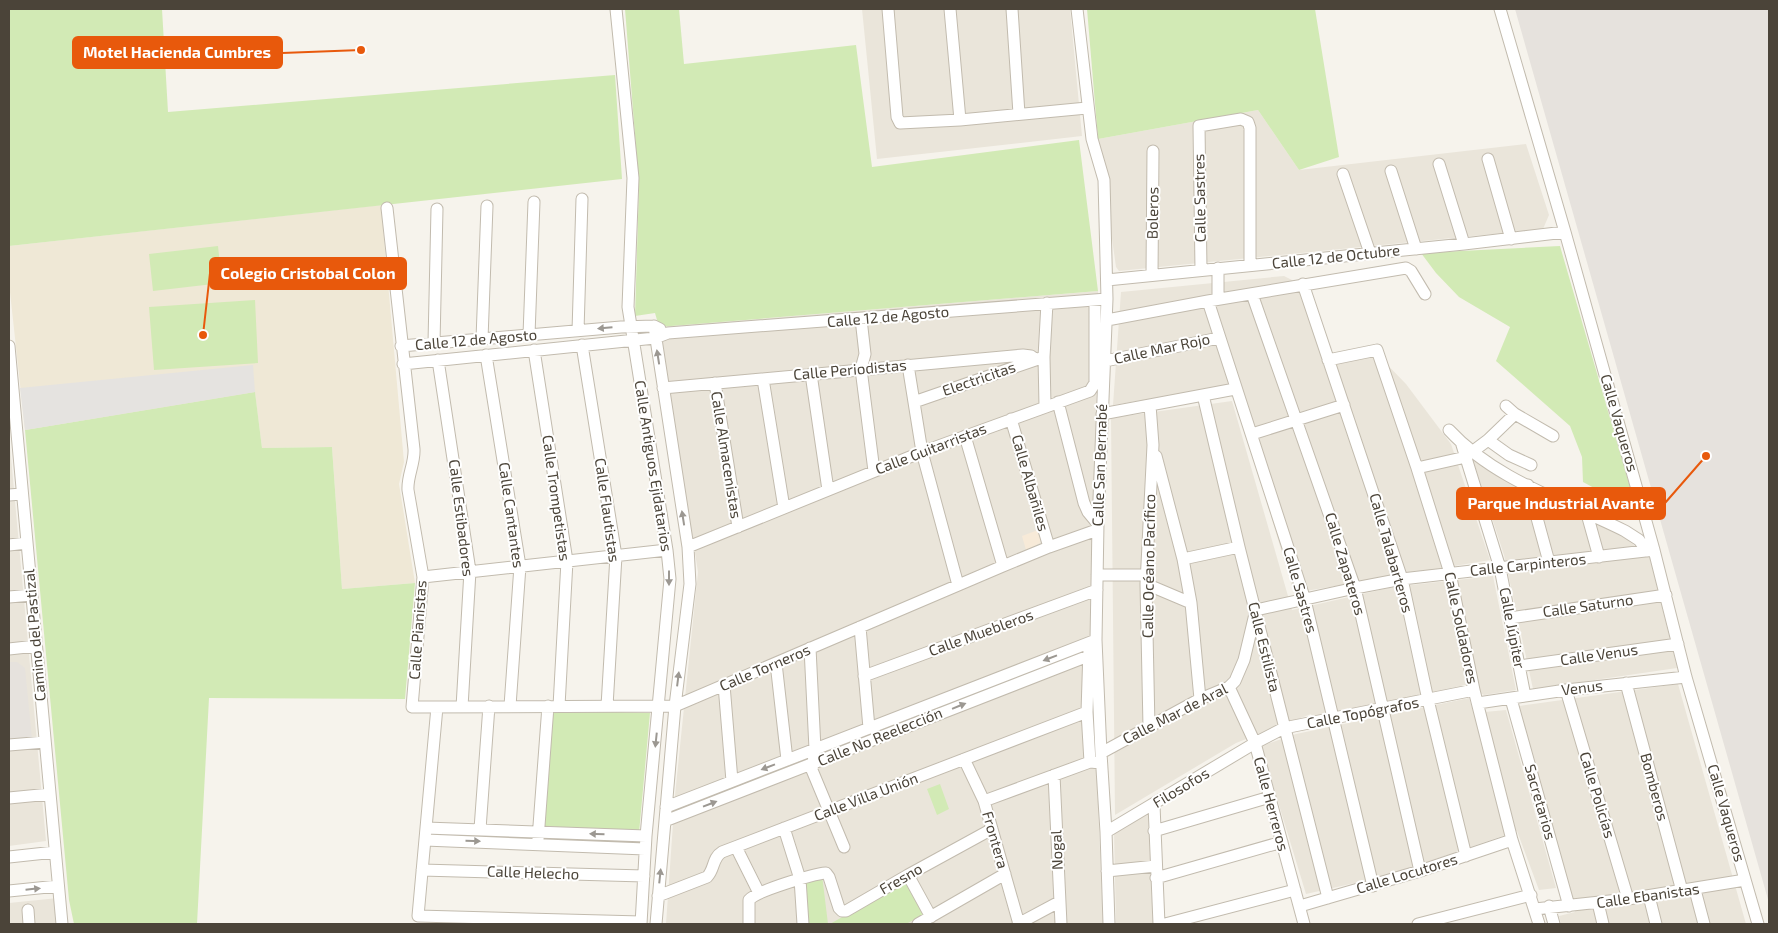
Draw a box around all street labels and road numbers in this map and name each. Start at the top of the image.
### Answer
street label: Calle Sastres [1189,154,1209,242]
street label: Boleros [1143,187,1161,239]
street label: Calle 12 de Octubre [1271,240,1401,272]
street label: Calle 12 de Agosto [826,302,950,330]
street label: Calle 12 de Agosto [414,325,538,353]
street label: Calle Mar Rojo [1112,329,1212,368]
street label: Calle Periodistas [793,355,907,383]
street label: Electricitas [940,357,1018,399]
street label: Calle Vaqueros [1597,372,1643,474]
street label: Calle Antiguos Ejidatarios [631,379,676,553]
street label: Calle Almacenistas [708,390,746,520]
street label: Calle San Bernabé [1088,403,1110,527]
street label: Calle Guitarristas [872,419,989,478]
street label: Calle Albañiles [1009,432,1053,533]
street label: Calle Trompetistas [539,434,575,562]
street label: Calle Flautistas [592,457,624,563]
street label: Calle Estibadores [446,458,478,578]
street label: Calle Cantantes [496,461,528,569]
street label: Calle Talabarteros [1366,491,1418,615]
street label: Calle Océano Pacífico [1138,494,1158,638]
street label: Calle Zapateros [1322,510,1370,617]
street label: Calle Sastres [1280,545,1322,635]
street label: Calle Carpinteros [1469,549,1587,579]
street label: Camino del Pastizal [19,568,49,702]
street label: Calle Soldadores [1441,570,1483,685]
street label: Calle Pianistas [405,580,429,680]
street label: Calle Júpiter [1496,586,1530,670]
street label: Calle Saturno [1541,590,1634,620]
street label: Calle Estilista [1245,600,1285,694]
street label: Calle Muebleros [926,605,1035,659]
street label: Calle Torneros [716,640,813,694]
street label: Calle Venus [1559,640,1639,668]
street label: Venus [1560,676,1604,698]
street label: Calle Mar de Aral [1119,679,1230,747]
street label: Calle Topógrafos [1305,692,1420,732]
street label: Calle No Reelección [815,703,945,769]
street label: Calle Policías [1576,749,1620,840]
street label: Bomberos [1637,751,1673,823]
street label: Calle Herreros [1251,755,1293,853]
street label: Sacretarios [1522,762,1560,842]
street label: Calle Vaqueros [1704,762,1750,864]
street label: Filosofos [1149,763,1212,811]
street label: Calle Villa Unión [811,768,920,824]
street label: Frontera [979,809,1013,871]
street label: Nogal [1046,829,1066,870]
street label: Calle Locutores [1354,849,1460,897]
street label: Fresno [876,859,925,898]
street label: Calle Helecho [487,861,579,883]
street label: Calle Ebanistas [1595,879,1701,911]

